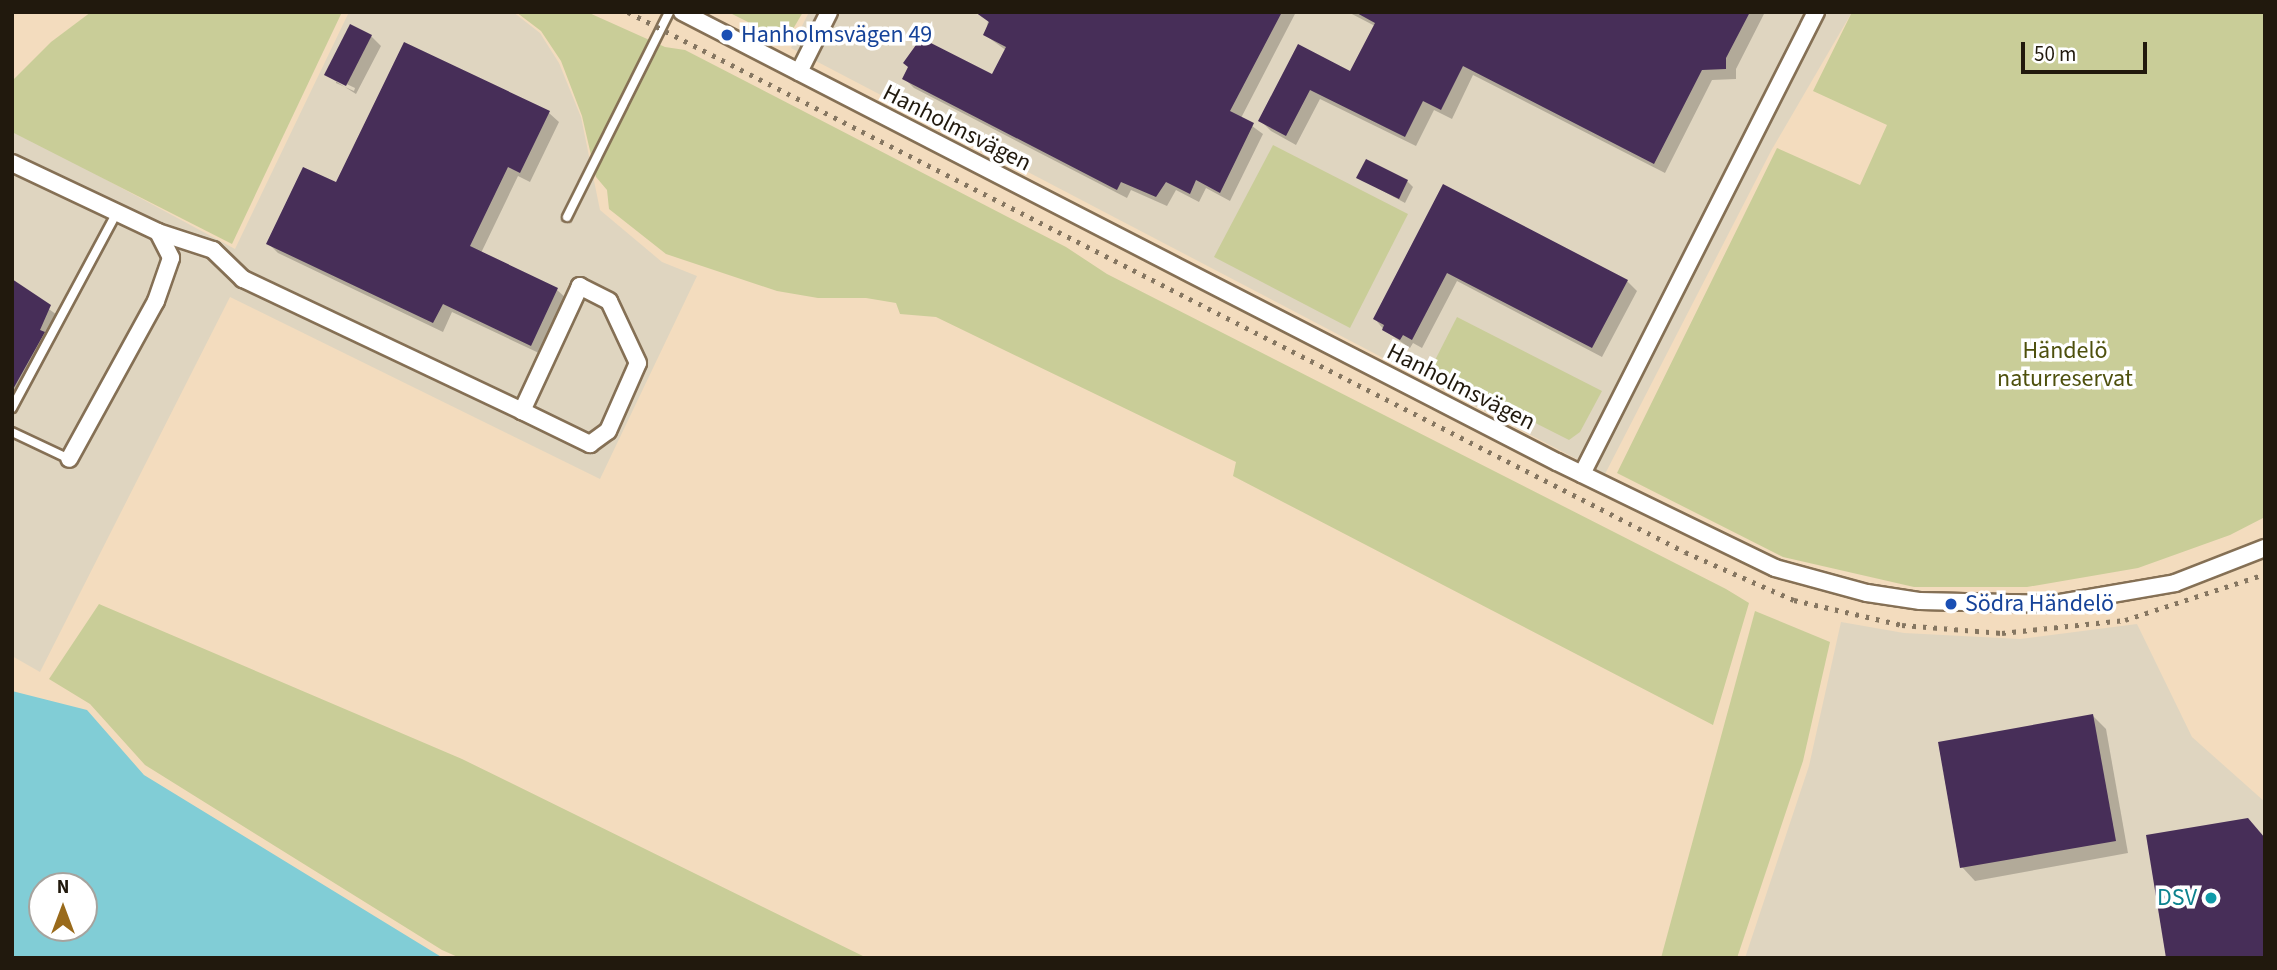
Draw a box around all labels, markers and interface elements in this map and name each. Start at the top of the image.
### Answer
place label: Hanholmsvägen 49 [741,21,932,49]
marker: Hanholmsvägen 49 [719,27,735,43]
scale bar [2025,28,2151,72]
text: 50 m [2034,39,2076,69]
street label: Hanholmsvägen [878,78,1036,178]
street label: Hanholmsvägen [1382,337,1540,437]
park label: Händelö naturreservat [1997,337,2133,393]
place label: Södra Händelö [1965,590,2114,618]
marker: Södra Händelö [1943,596,1959,612]
north arrow [28,872,98,942]
text: N [57,874,69,901]
place label: DSV [2157,884,2197,912]
marker: DSV [2203,890,2219,906]

